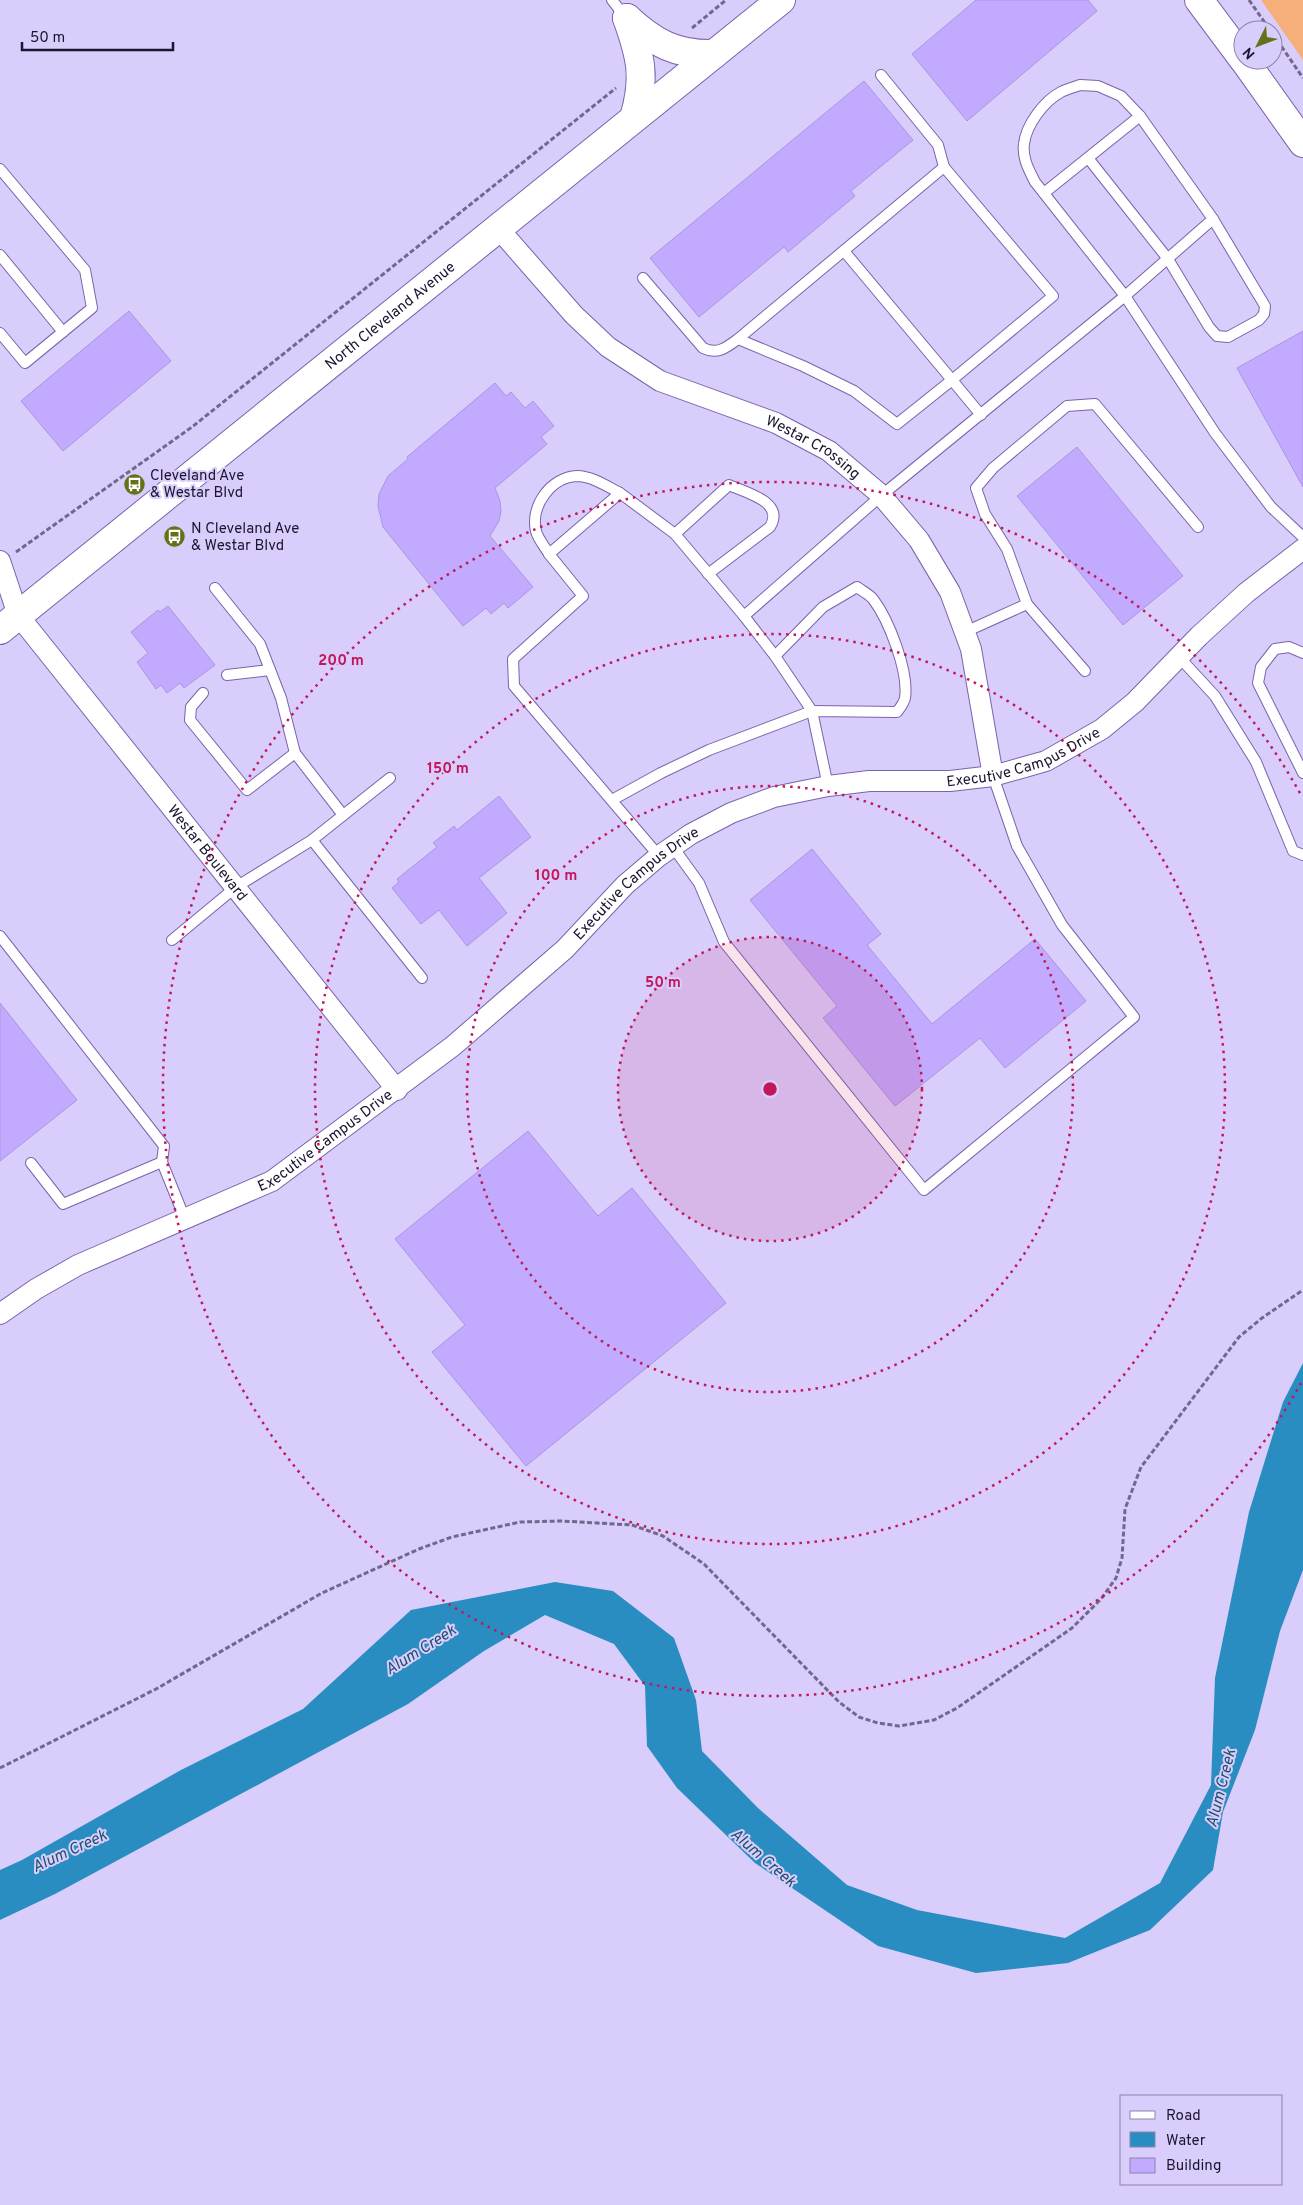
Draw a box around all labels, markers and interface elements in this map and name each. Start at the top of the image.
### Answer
scale bar [22,20,174,52]
north arrow [1233,20,1283,70]
text: 50 m [30,29,65,48]
text: N [1240,43,1259,62]
street label: North Cleveland Avenue [322,258,460,375]
street label: Westar Crossing [763,412,864,484]
place label: Cleveland Ave & Westar Blvd [150,467,244,503]
bus stop icon: Cleveland Ave & Westar Blvd [122,472,146,496]
place label: N Cleveland Ave & Westar Blvd [191,520,299,556]
bus stop icon: N Cleveland Ave & Westar Blvd [163,525,187,549]
text: 200 m [318,652,364,671]
street label: Executive Campus Drive [945,724,1104,792]
text: 150 m [427,760,469,779]
street label: Westar Boulevard [162,802,251,906]
street label: Executive Campus Drive [570,823,703,945]
text: 100 m [535,867,577,886]
text: 50 m [645,974,681,993]
centre of rings [761,1080,779,1098]
street label: Executive Campus Drive [255,1086,397,1197]
water label: Alum Creek [382,1620,461,1680]
water label: Alum Creek [1203,1746,1242,1830]
water label: Alum Creek [29,1825,111,1878]
water label: Alum Creek [726,1825,800,1893]
legend [1120,2095,1283,2185]
text: Road [1166,2107,1201,2126]
text: Water [1166,2132,1206,2151]
text: Building [1166,2157,1221,2176]

